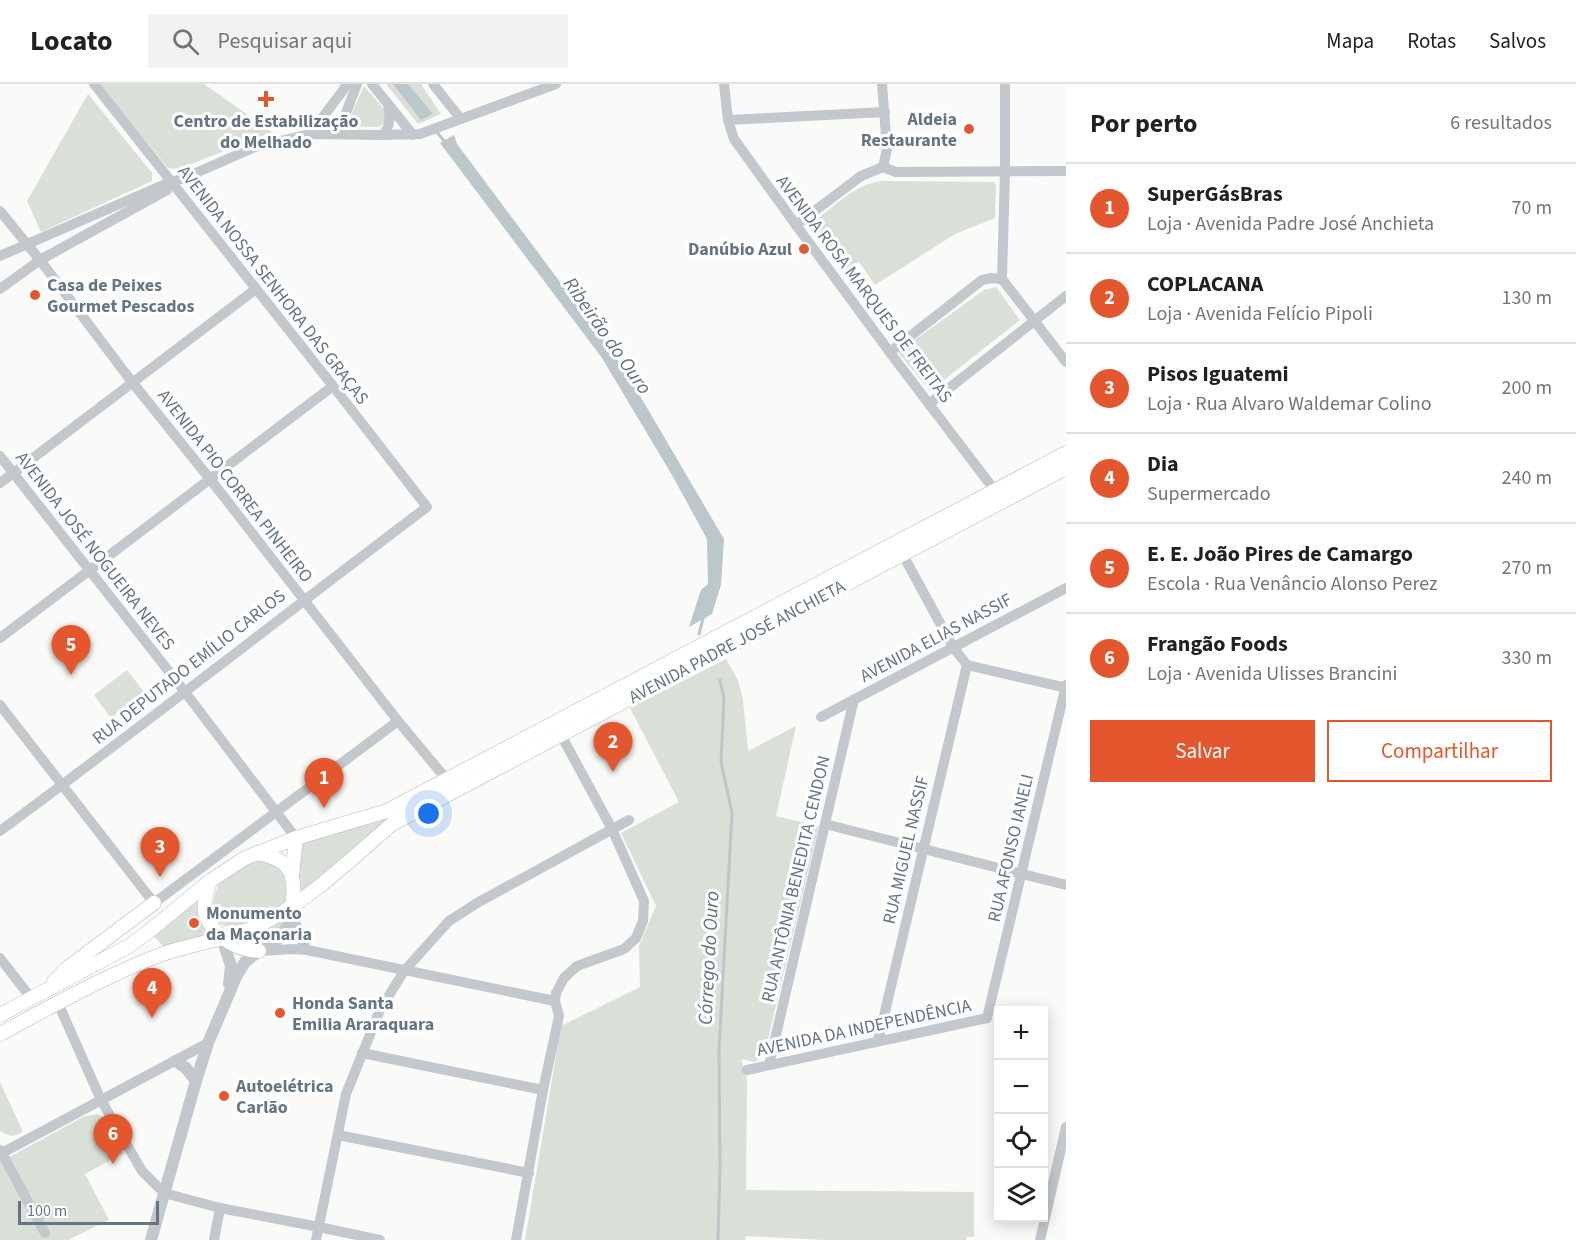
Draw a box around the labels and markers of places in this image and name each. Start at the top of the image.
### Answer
marker: Centro de Estabilização do Melhado [257,90,275,108]
place label: Aldeia Restaurante [861,107,957,153]
place label: Centro de Estabilização do Melhado [174,109,358,155]
marker: Aldeia Restaurante [962,122,976,136]
place label: Danúbio Azul [688,237,792,262]
marker: Danúbio Azul [797,242,811,256]
place label: Casa de Peixes Gourmet Pescados [47,273,195,319]
marker: Casa de Peixes Gourmet Pescados [28,288,42,302]
pin: 5 [52,626,90,675]
pin: 2 [594,722,632,772]
pin: 1 [304,758,344,808]
pin: 3 [140,828,180,877]
place label: Monumento da Maçonaria [206,901,312,947]
marker: Monumento da Maçonaria [187,916,201,930]
pin: 4 [132,968,172,1018]
place label: Honda Santa Emilia Araraquara [292,991,434,1037]
marker: Honda Santa Emilia Araraquara [273,1006,287,1020]
place label: Autoelétrica Carlão [235,1074,333,1120]
marker: Autoelétrica Carlão [217,1089,231,1103]
pin: 6 [94,1114,132,1164]

